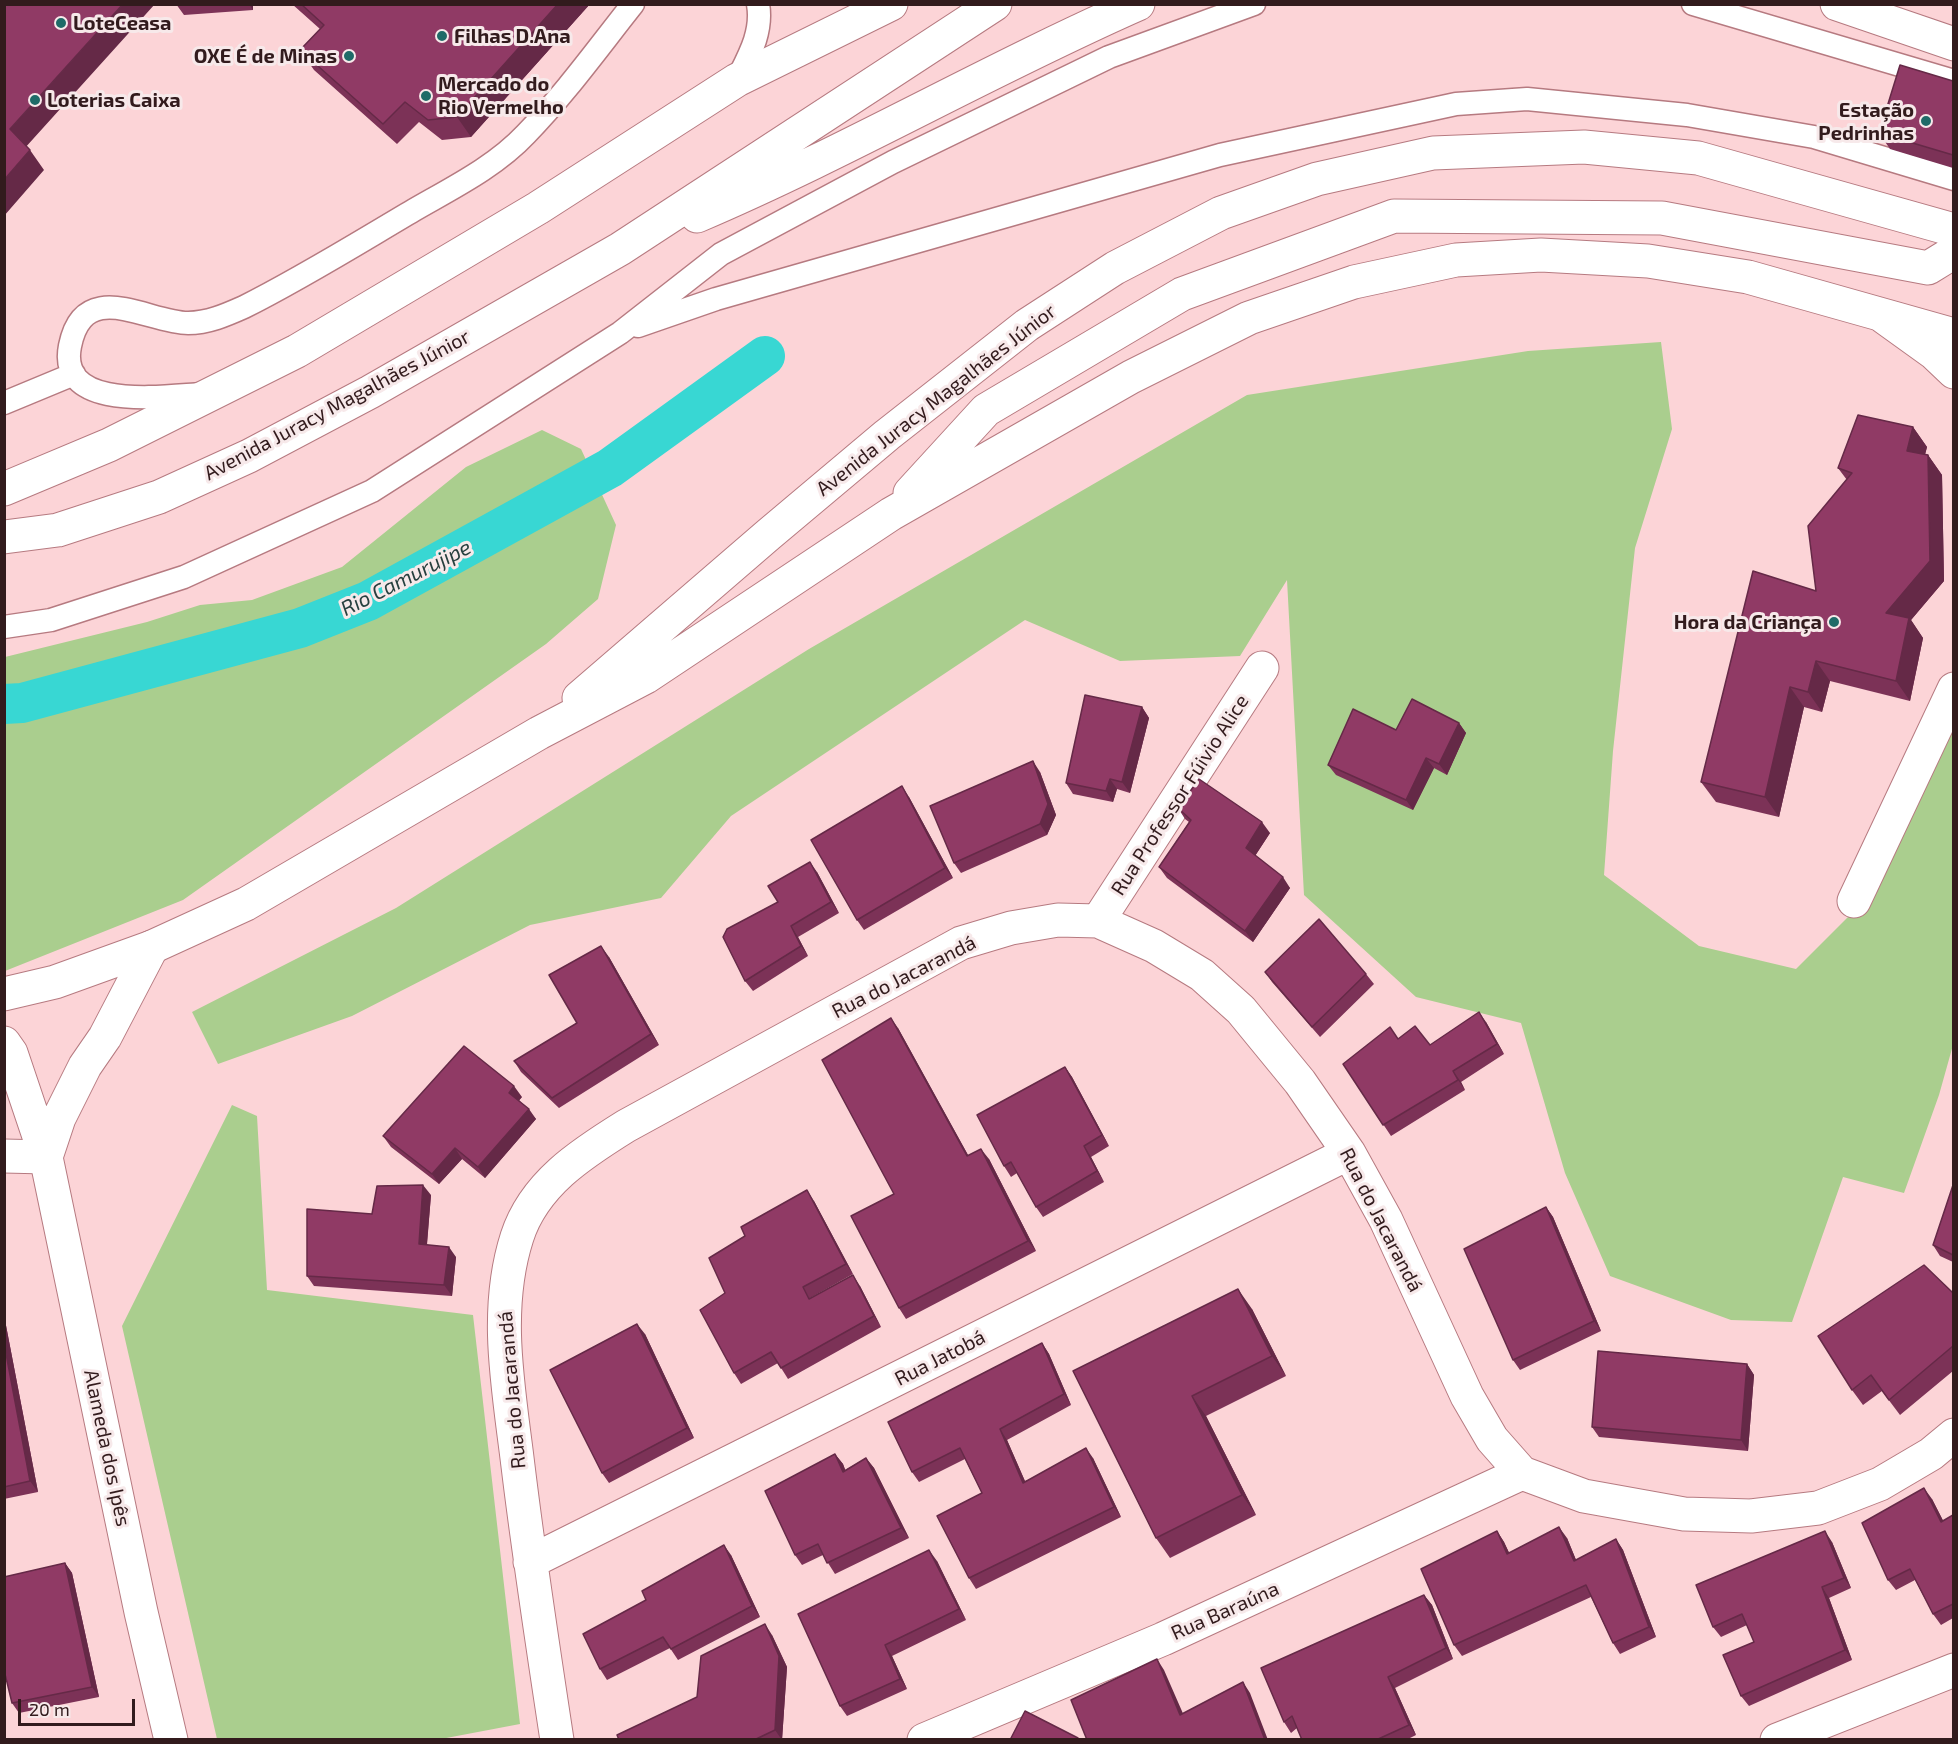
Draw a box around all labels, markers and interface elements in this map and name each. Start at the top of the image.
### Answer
place label: LoteCeasa [73,11,171,35]
marker: LoteCeasa [54,16,68,30]
place label: Filhas D.Ana [454,24,571,48]
marker: Filhas D.Ana [435,29,449,43]
place label: OXE É de Minas [194,44,337,68]
marker: OXE É de Minas [342,49,356,63]
place label: Mercado do Rio Vermelho [438,72,564,119]
place label: Loterias Caixa [47,88,181,112]
marker: Mercado do Rio Vermelho [419,89,433,103]
marker: Loterias Caixa [28,93,42,107]
place label: Estação Pedrinhas [1818,98,1914,145]
marker: Estação Pedrinhas [1919,114,1933,128]
street label: Avenida Juracy Magalhães Júnior [811,299,1061,501]
street label: Avenida Juracy Magalhães Júnior [200,325,474,485]
water label: Rio Camurujipe [337,534,475,622]
place label: Hora da Criança [1674,610,1822,634]
marker: Hora da Criança [1827,615,1841,629]
street label: Rua Professor Fúivio Alice [1106,690,1254,900]
street label: Rua do Jacarandá [828,930,980,1024]
street label: Rua do Jacarandá [1334,1144,1428,1296]
street label: Rua do Jacarandá [493,1310,531,1470]
street label: Rua Jatobá [891,1325,989,1391]
street label: Alameda dos Ipês [79,1367,135,1529]
street label: Rua Baraúna [1167,1577,1283,1645]
scale bar [21,1687,138,1725]
text: 20 m [29,1698,70,1720]

